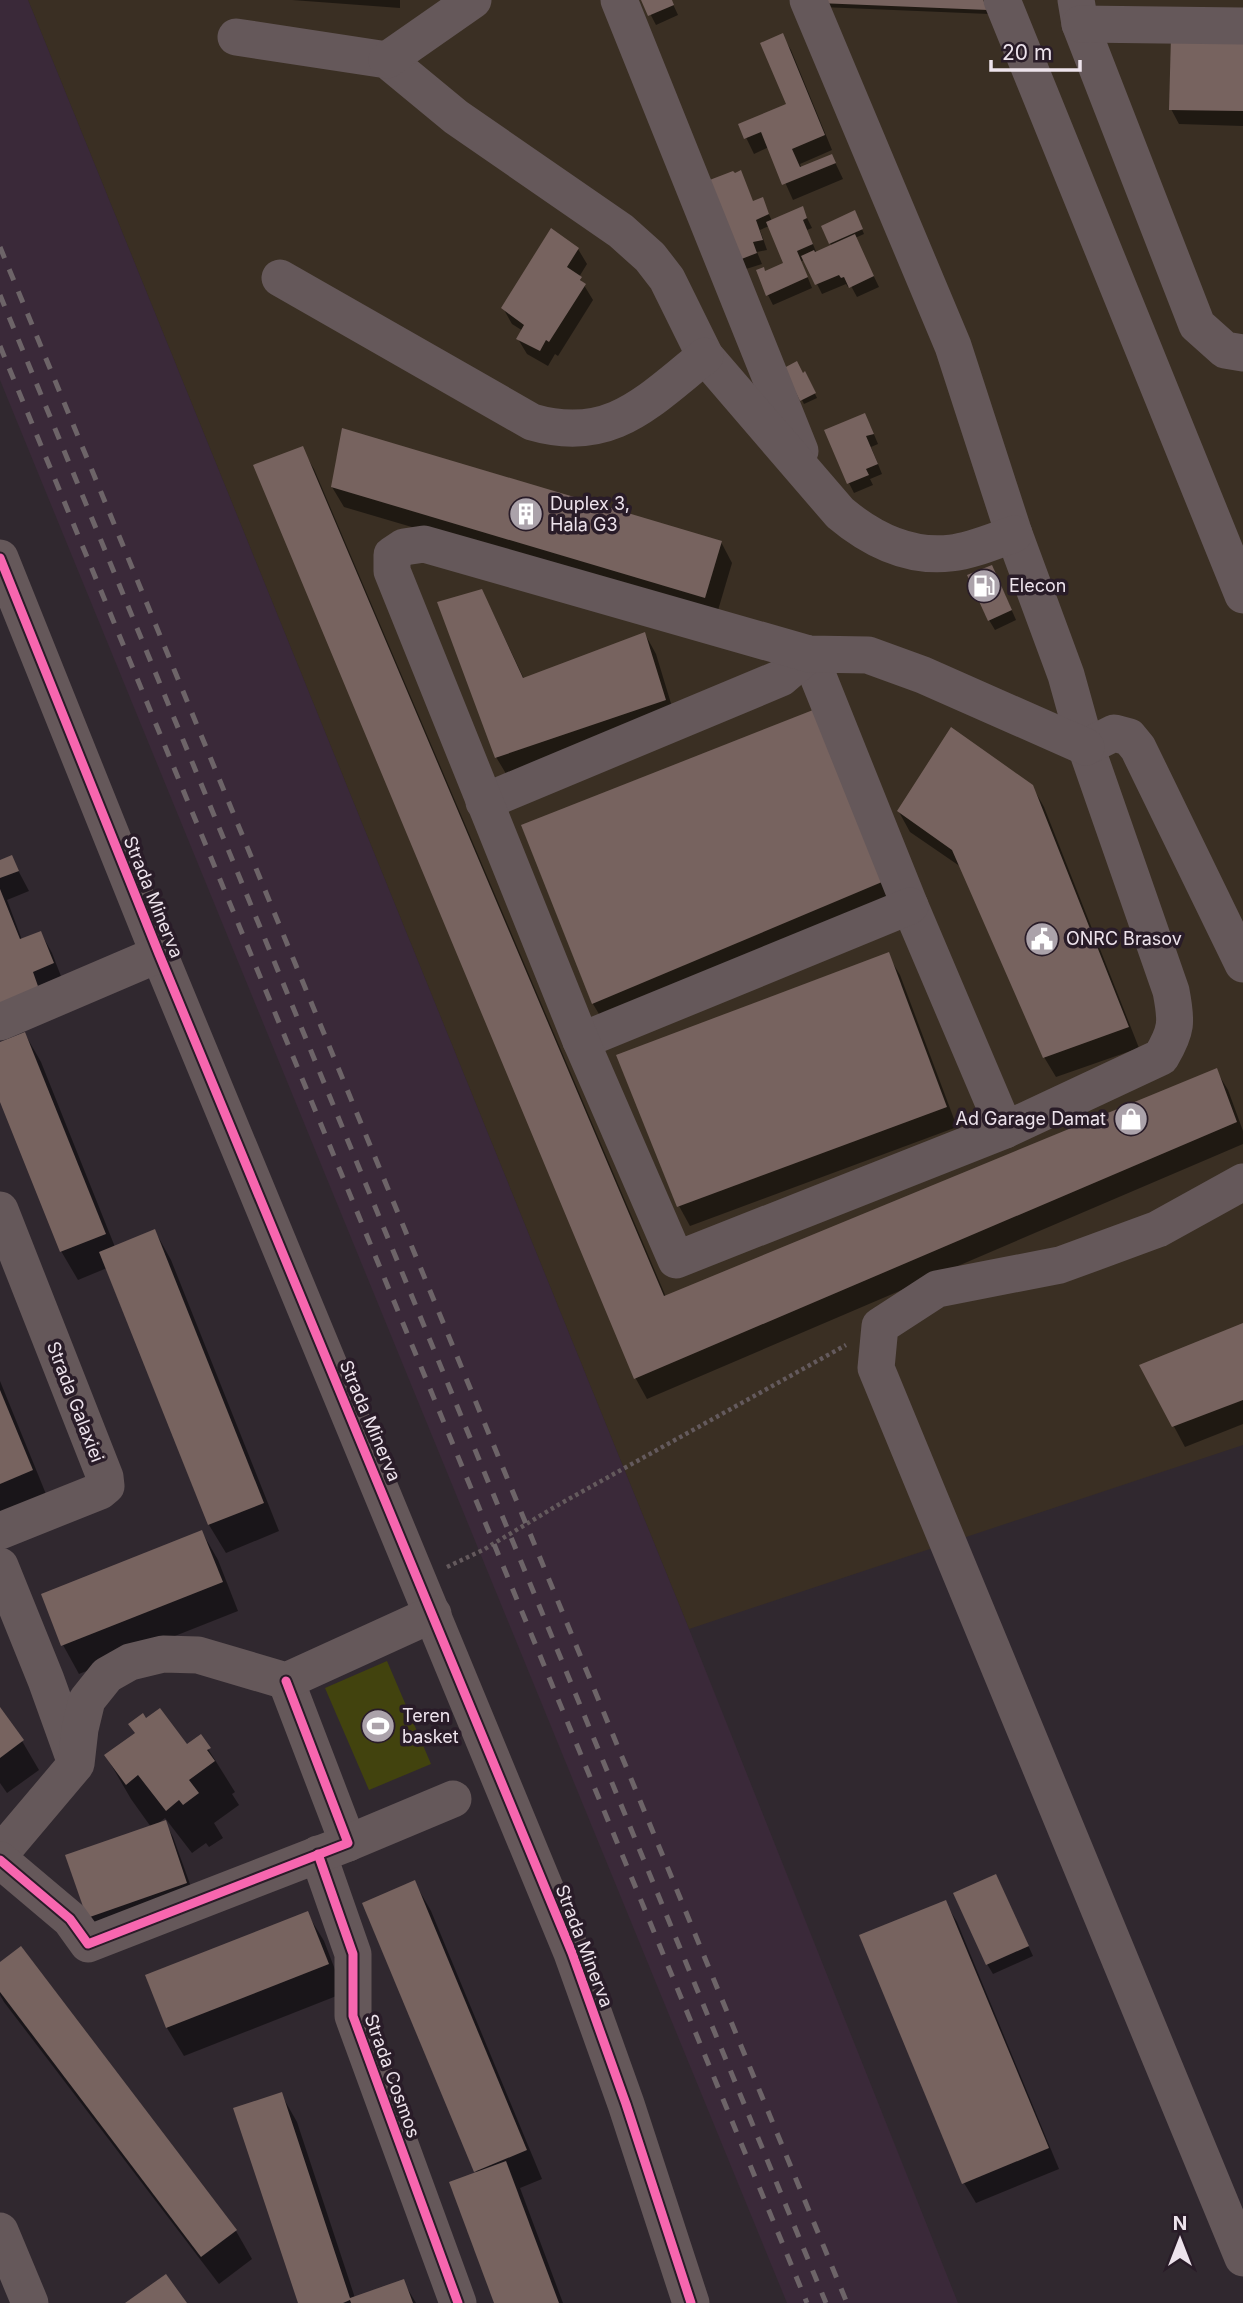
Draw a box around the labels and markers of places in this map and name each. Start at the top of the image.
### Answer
place label: Duplex 3, Hala G3 [550,493,630,535]
building icon: Duplex 3, Hala G3 [507,495,545,533]
fuel station icon: Elecon [965,567,1003,605]
place label: Elecon [1009,575,1066,596]
public building icon: ONRC Brasov [1023,920,1061,958]
place label: ONRC Brasov [1066,928,1182,949]
shop icon: Ad Garage Damat [1112,1100,1150,1138]
place label: Ad Garage Damat [956,1108,1106,1129]
place label: Teren basket [402,1705,459,1747]
sports icon: Teren basket [359,1707,397,1745]

